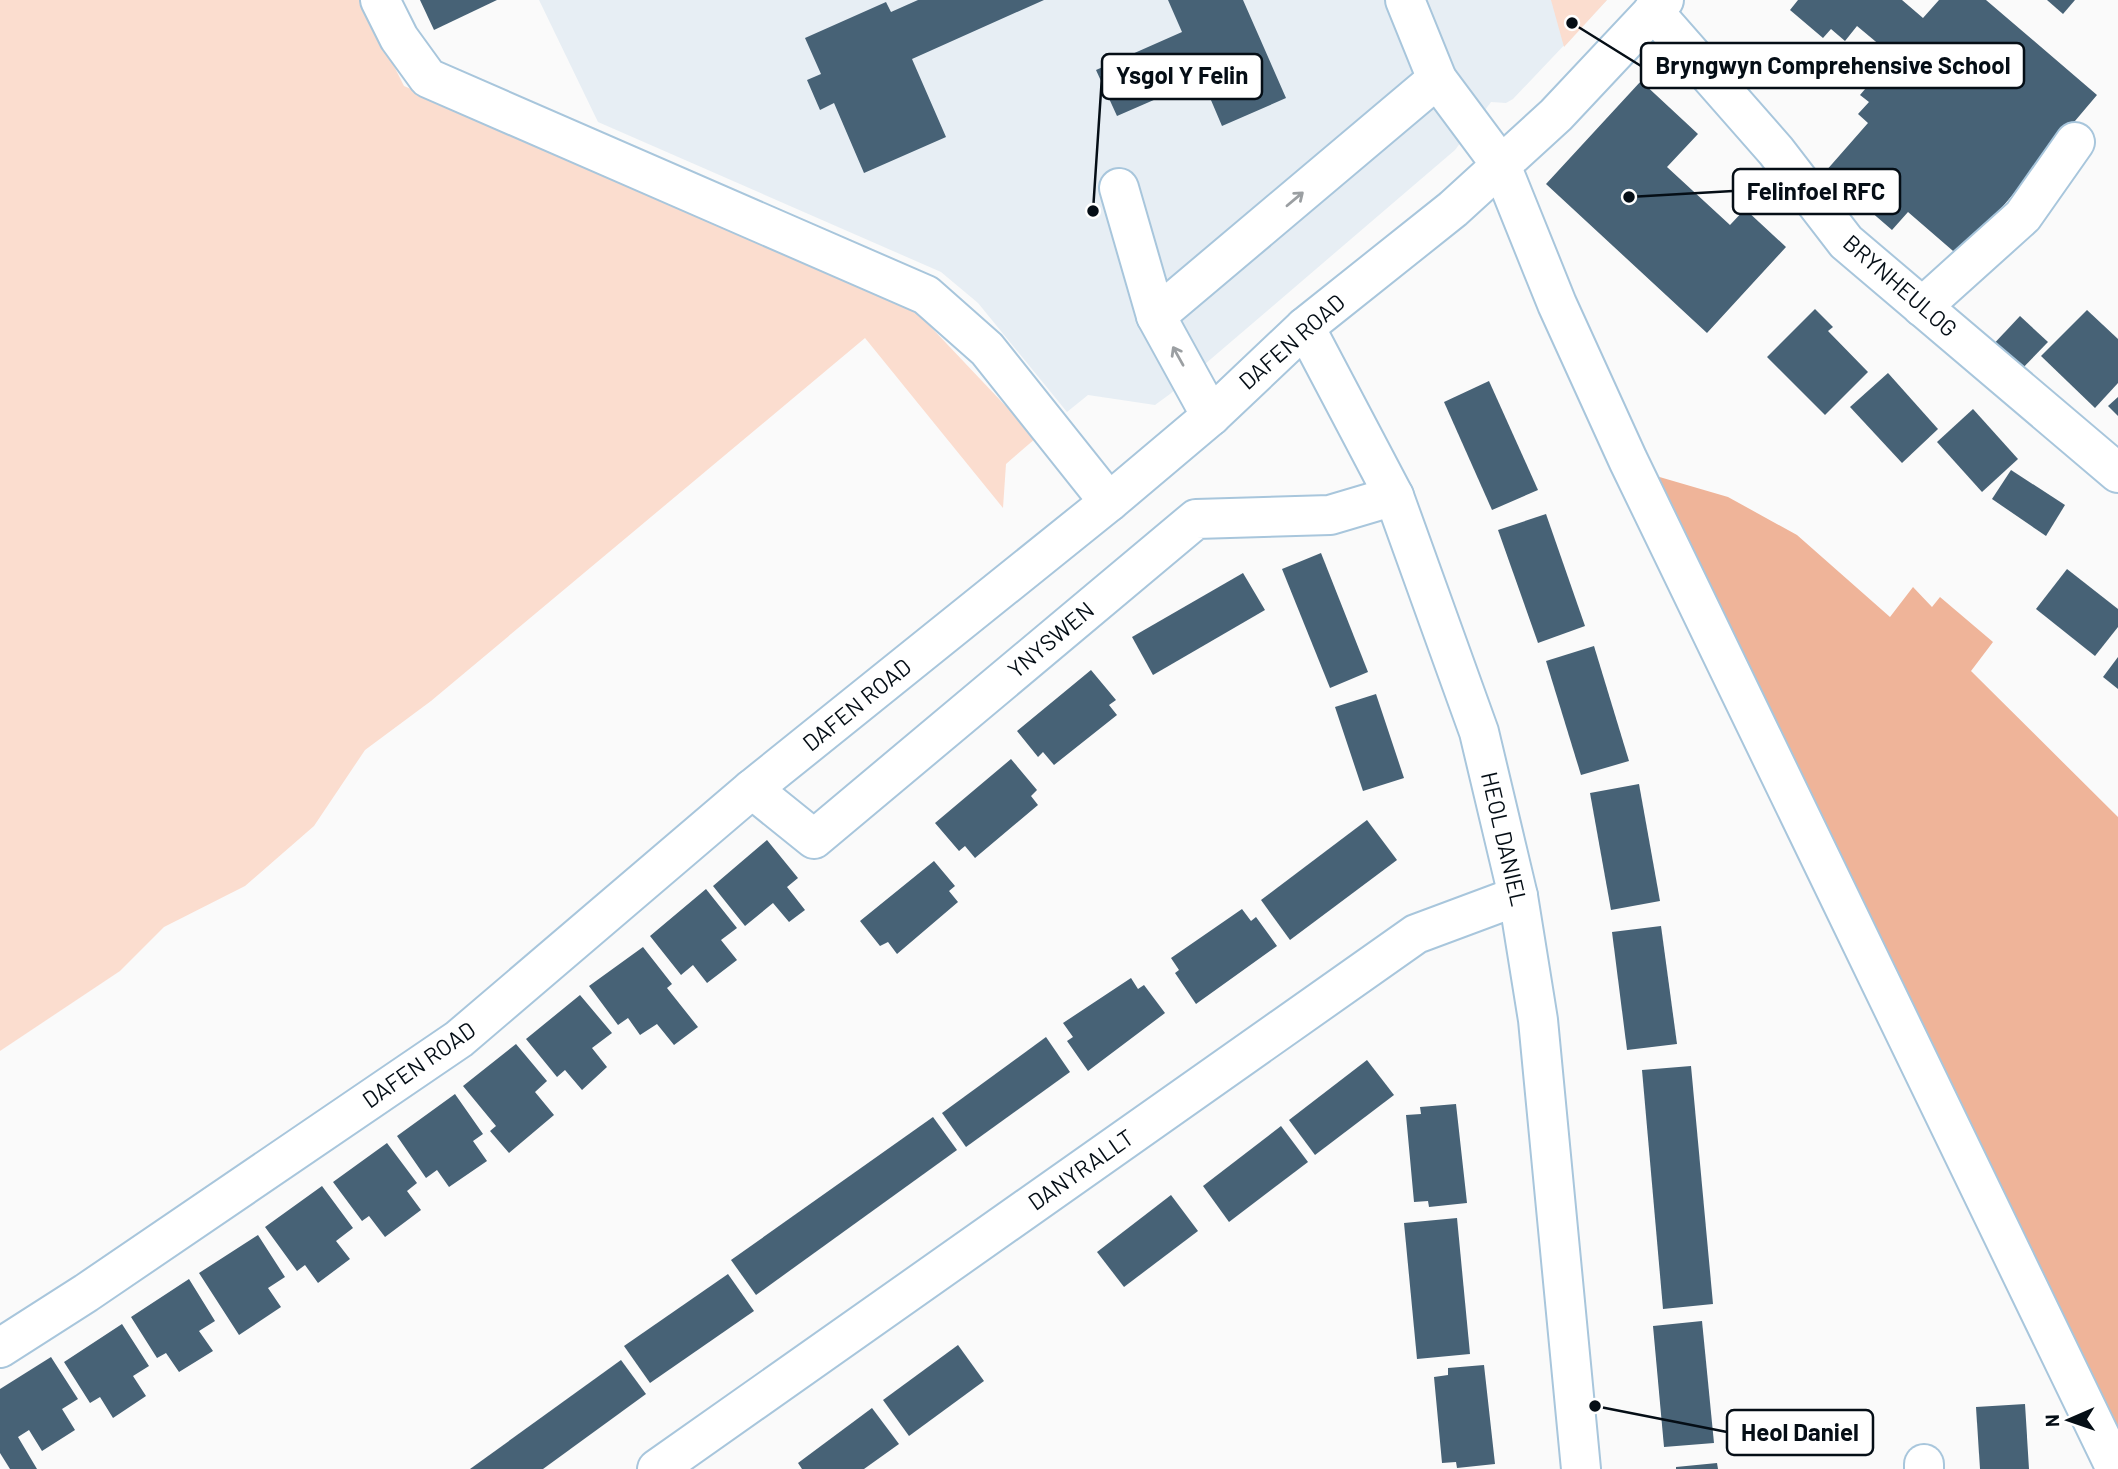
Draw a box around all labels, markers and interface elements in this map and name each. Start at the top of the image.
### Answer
callout: Bryngwyn Comprehensive School [1641,43,2024,88]
text: Bryngwyn Comprehensive School [1655,50,2011,79]
callout: Ysgol Y Felin [1102,54,1262,99]
text: Ysgol Y Felin [1116,60,1248,89]
callout: Felinfoel RFC [1733,169,1900,214]
text: Felinfoel RFC [1747,176,1885,205]
one-way arrow [1286,191,1304,207]
street label: BRYNHEULOG [1838,228,1963,342]
street label: DAFEN ROAD [1233,288,1350,395]
one-way arrow [1171,346,1184,367]
street label: YNYSWEN [1002,595,1099,683]
street label: DAFEN ROAD [797,652,916,756]
street label: HEOL DANIEL [1476,769,1534,909]
street label: DAFEN ROAD [357,1015,480,1113]
street label: DANYRALLT [1022,1123,1139,1216]
north arrow [2034,1385,2104,1455]
callout: Heol Daniel [1727,1410,1873,1455]
text: N [2040,1414,2063,1427]
text: Heol Daniel [1741,1417,1859,1446]

